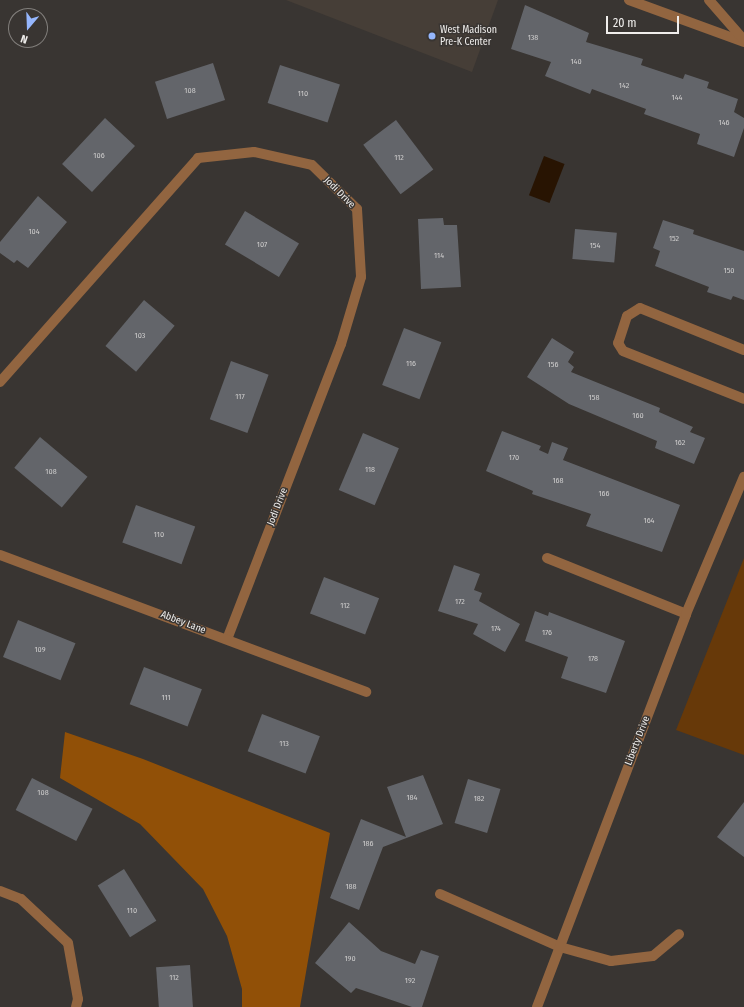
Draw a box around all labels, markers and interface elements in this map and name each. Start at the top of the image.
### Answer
north arrow [8,8,48,48]
scale bar [608,8,681,34]
text: 20 m [613,16,637,30]
place label: West Madison Pre-K Center [440,24,497,48]
marker: West Madison Pre-K Center [427,31,437,41]
text: N [19,32,29,46]
house number: 138 [528,33,538,43]
house number: 140 [570,57,582,67]
house number: 142 [619,81,629,91]
house number: 108 [184,86,196,96]
house number: 110 [298,89,308,99]
house number: 144 [672,93,682,103]
house number: 146 [719,118,729,128]
house number: 106 [93,151,105,161]
house number: 112 [394,153,404,163]
street label: Jodi Drive [321,175,357,211]
house number: 104 [28,227,40,237]
house number: 152 [669,234,679,244]
house number: 107 [257,240,267,250]
house number: 154 [590,241,600,251]
house number: 114 [434,251,444,261]
house number: 150 [724,266,734,276]
house number: 103 [135,331,145,341]
house number: 116 [406,359,416,369]
house number: 156 [548,360,558,370]
house number: 117 [235,392,245,402]
house number: 158 [589,393,599,403]
house number: 160 [632,411,644,421]
house number: 162 [675,438,685,448]
house number: 170 [509,453,519,463]
house number: 118 [365,465,375,475]
house number: 108 [45,467,57,477]
house number: 168 [552,476,564,486]
street label: Jodi Drive [265,486,291,528]
house number: 166 [598,489,610,499]
house number: 164 [644,516,654,526]
house number: 110 [154,530,164,540]
house number: 172 [455,597,465,607]
house number: 112 [340,601,350,611]
street label: Abbey Lane [159,609,207,637]
house number: 174 [491,624,501,634]
house number: 176 [542,628,552,638]
house number: 109 [34,645,46,655]
house number: 178 [588,654,598,664]
house number: 111 [161,693,171,703]
street label: Liberty Drive [623,715,653,767]
house number: 113 [279,739,289,749]
house number: 108 [37,788,49,798]
house number: 184 [407,793,417,803]
house number: 182 [474,794,484,804]
house number: 186 [362,839,374,849]
house number: 188 [345,882,357,892]
house number: 110 [127,906,137,916]
house number: 190 [344,954,356,964]
house number: 112 [169,973,179,983]
house number: 192 [405,976,415,986]

